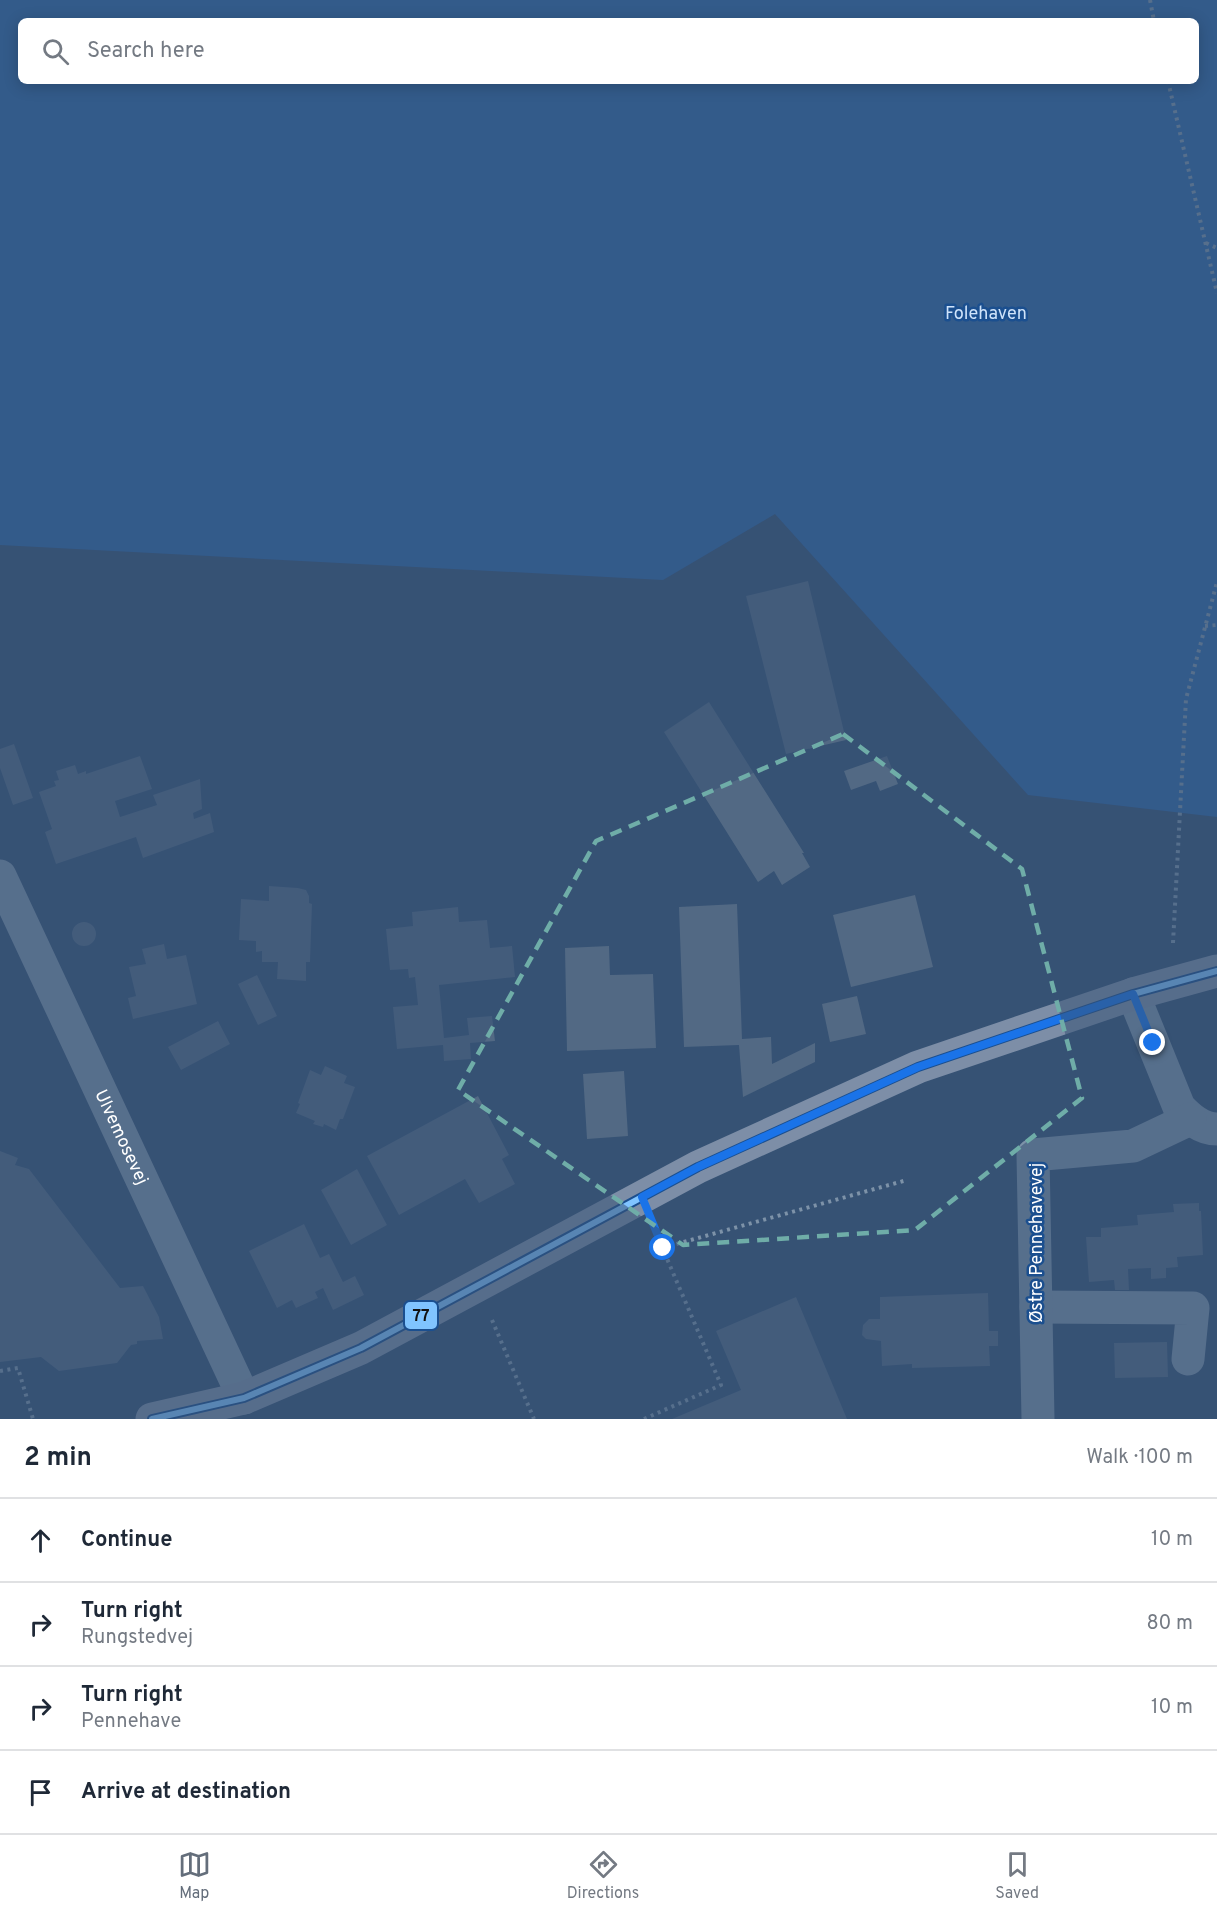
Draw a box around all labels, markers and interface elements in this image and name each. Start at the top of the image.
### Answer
search box [18,18,1199,84]
icon: search [39,35,72,68]
text: Search here [87,38,205,65]
park label: Folehaven [945,303,1027,326]
route end [1139,1029,1165,1055]
street label: Ulvemosevej [88,1086,153,1189]
street label: Østre Pennehavevej [1026,1163,1049,1323]
route start [649,1234,675,1260]
line badge: 77 [404,1301,438,1330]
text: 77 [412,1307,430,1327]
text: 2 min [24,1442,92,1475]
text: Walk · 100 m [1086,1445,1193,1471]
icon: ahead [24,1524,57,1557]
text: Continue [81,1527,172,1554]
text: 10 m [1151,1527,1193,1553]
text: Turn right [81,1598,183,1625]
icon: right [24,1608,57,1641]
text: 80 m [1147,1611,1193,1637]
text: Rungstedvej [81,1625,193,1651]
text: Turn right [81,1682,183,1709]
icon: right [24,1692,57,1725]
text: 10 m [1151,1695,1193,1721]
text: Pennehave [81,1709,181,1735]
icon: arrive [24,1776,57,1809]
text: Arrive at destination [81,1779,291,1806]
tab: Map [178,1848,211,1904]
tab: Directions [567,1848,639,1904]
tab: Saved [995,1848,1039,1904]

